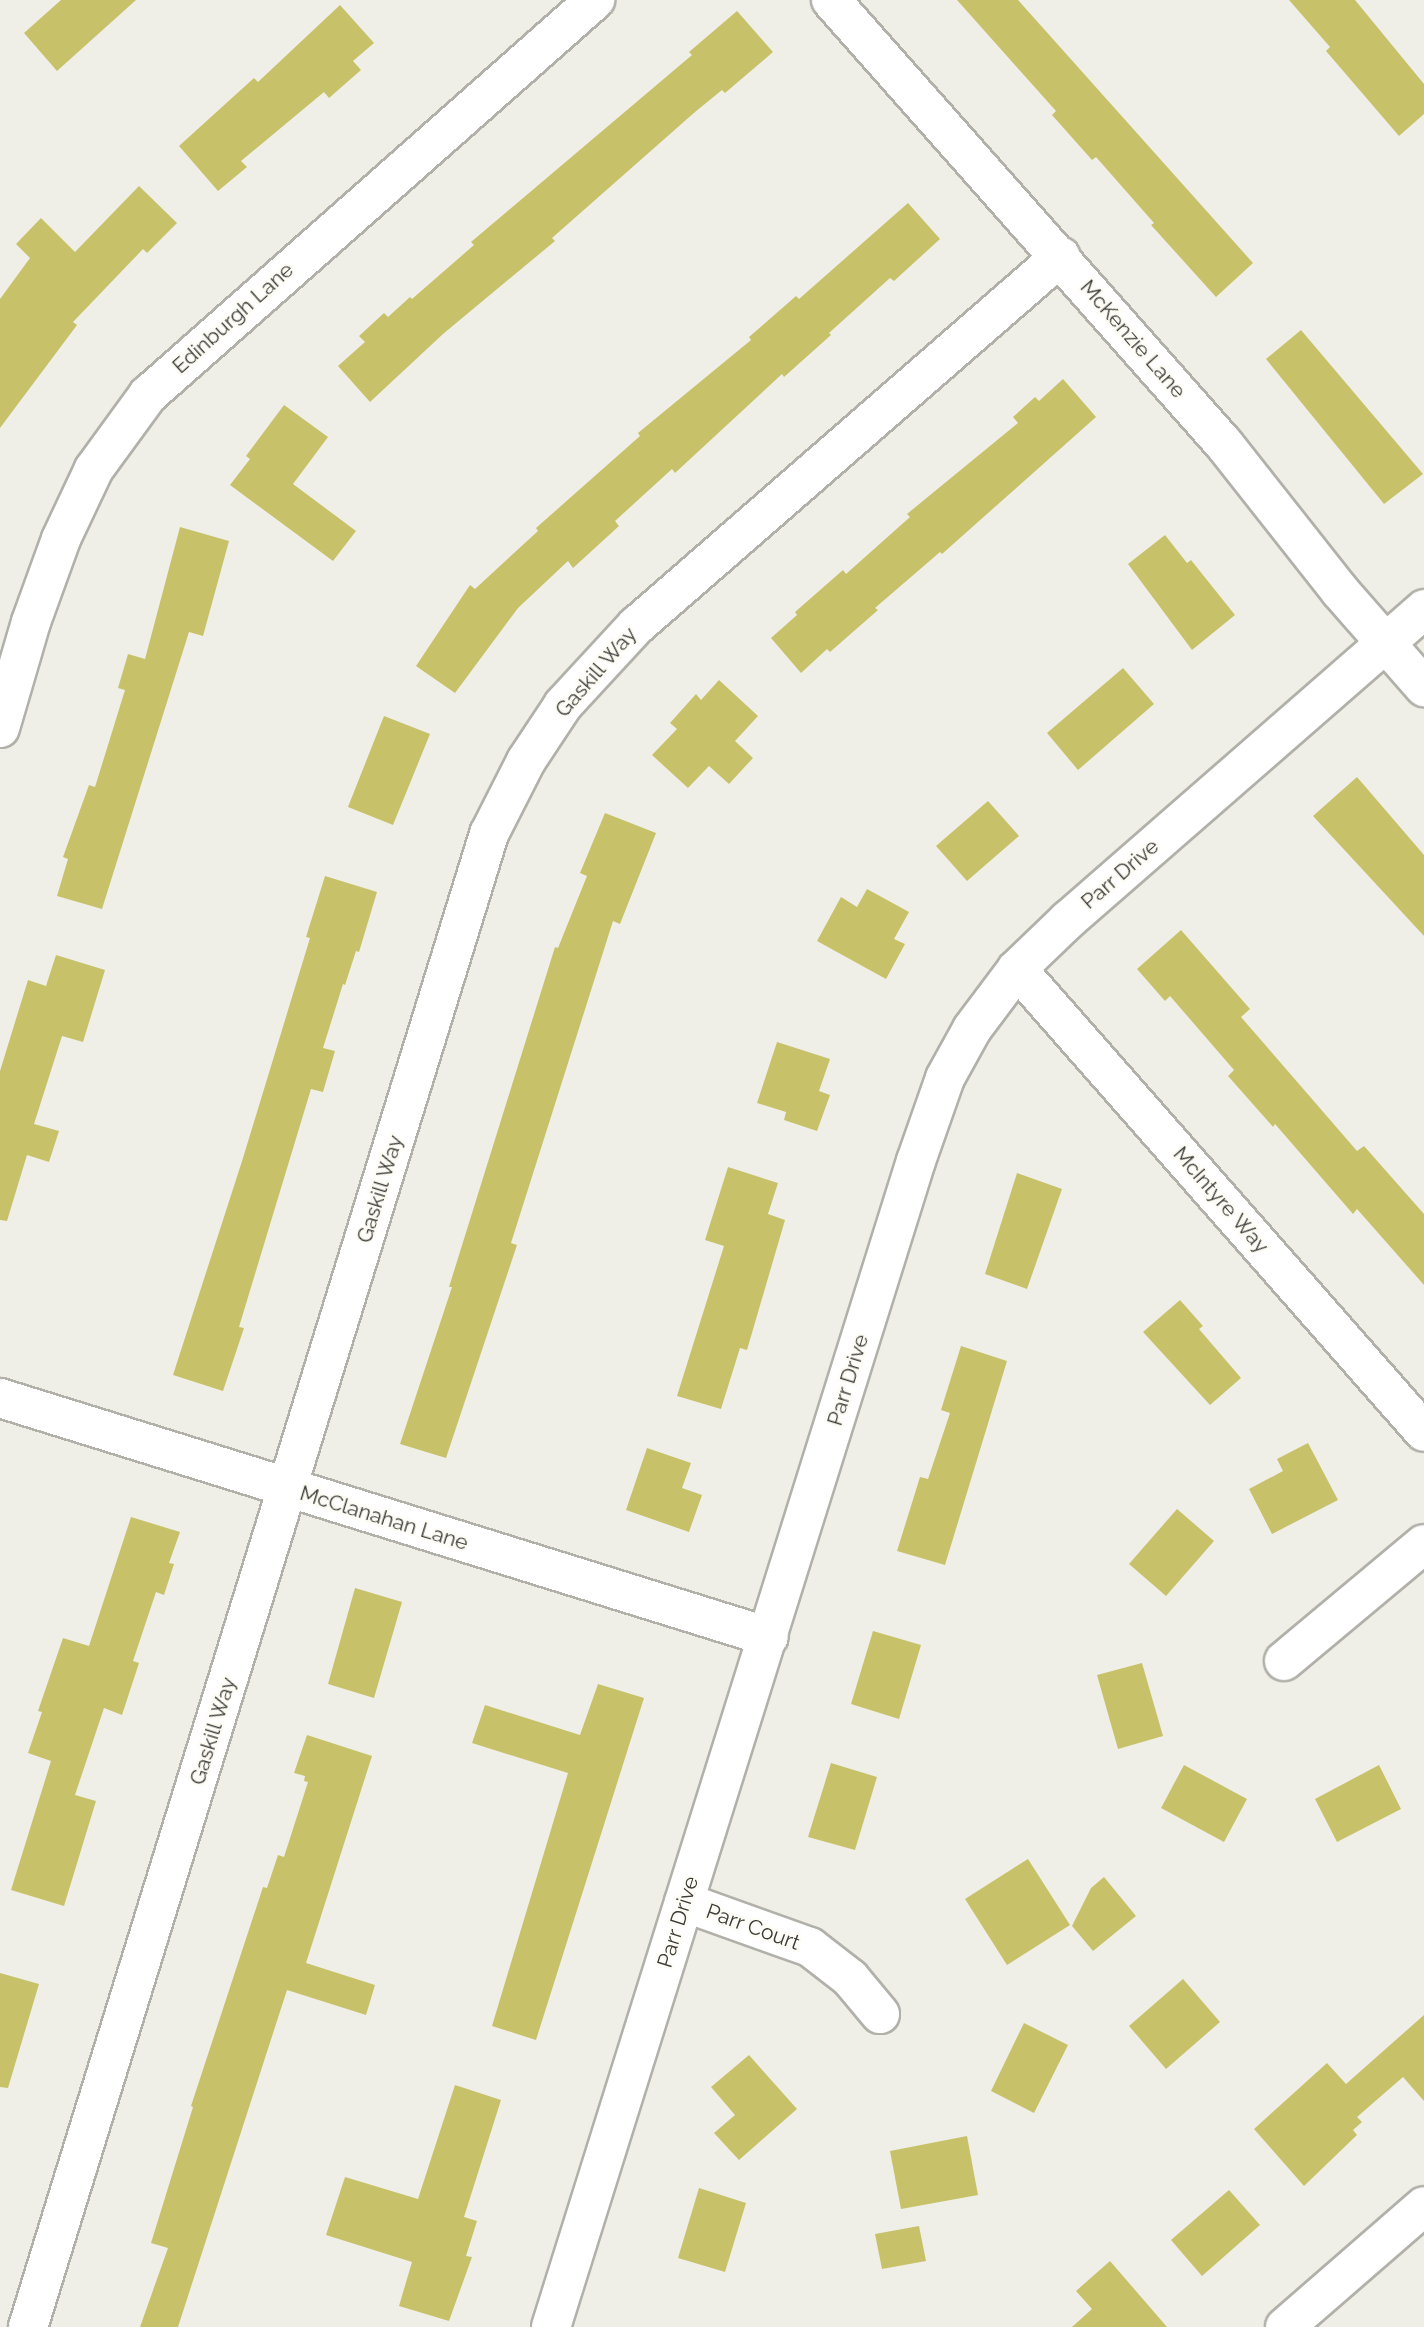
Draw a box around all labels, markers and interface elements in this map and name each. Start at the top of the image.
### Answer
street label: Edinburgh Lane [167,257,299,379]
street label: McKenzie Lane [1075,275,1191,403]
street label: Gaskill Way [550,621,642,723]
street label: Parr Drive [1076,833,1164,915]
street label: Gaskill Way [352,1132,408,1246]
street label: McIntyre Way [1168,1141,1274,1259]
street label: Parr Drive [822,1331,874,1429]
street label: McClanahan Lane [297,1480,471,1556]
street label: Gaskill Way [185,1674,241,1788]
street label: Parr Drive [652,1873,704,1971]
street label: Parr Court [703,1898,803,1956]

